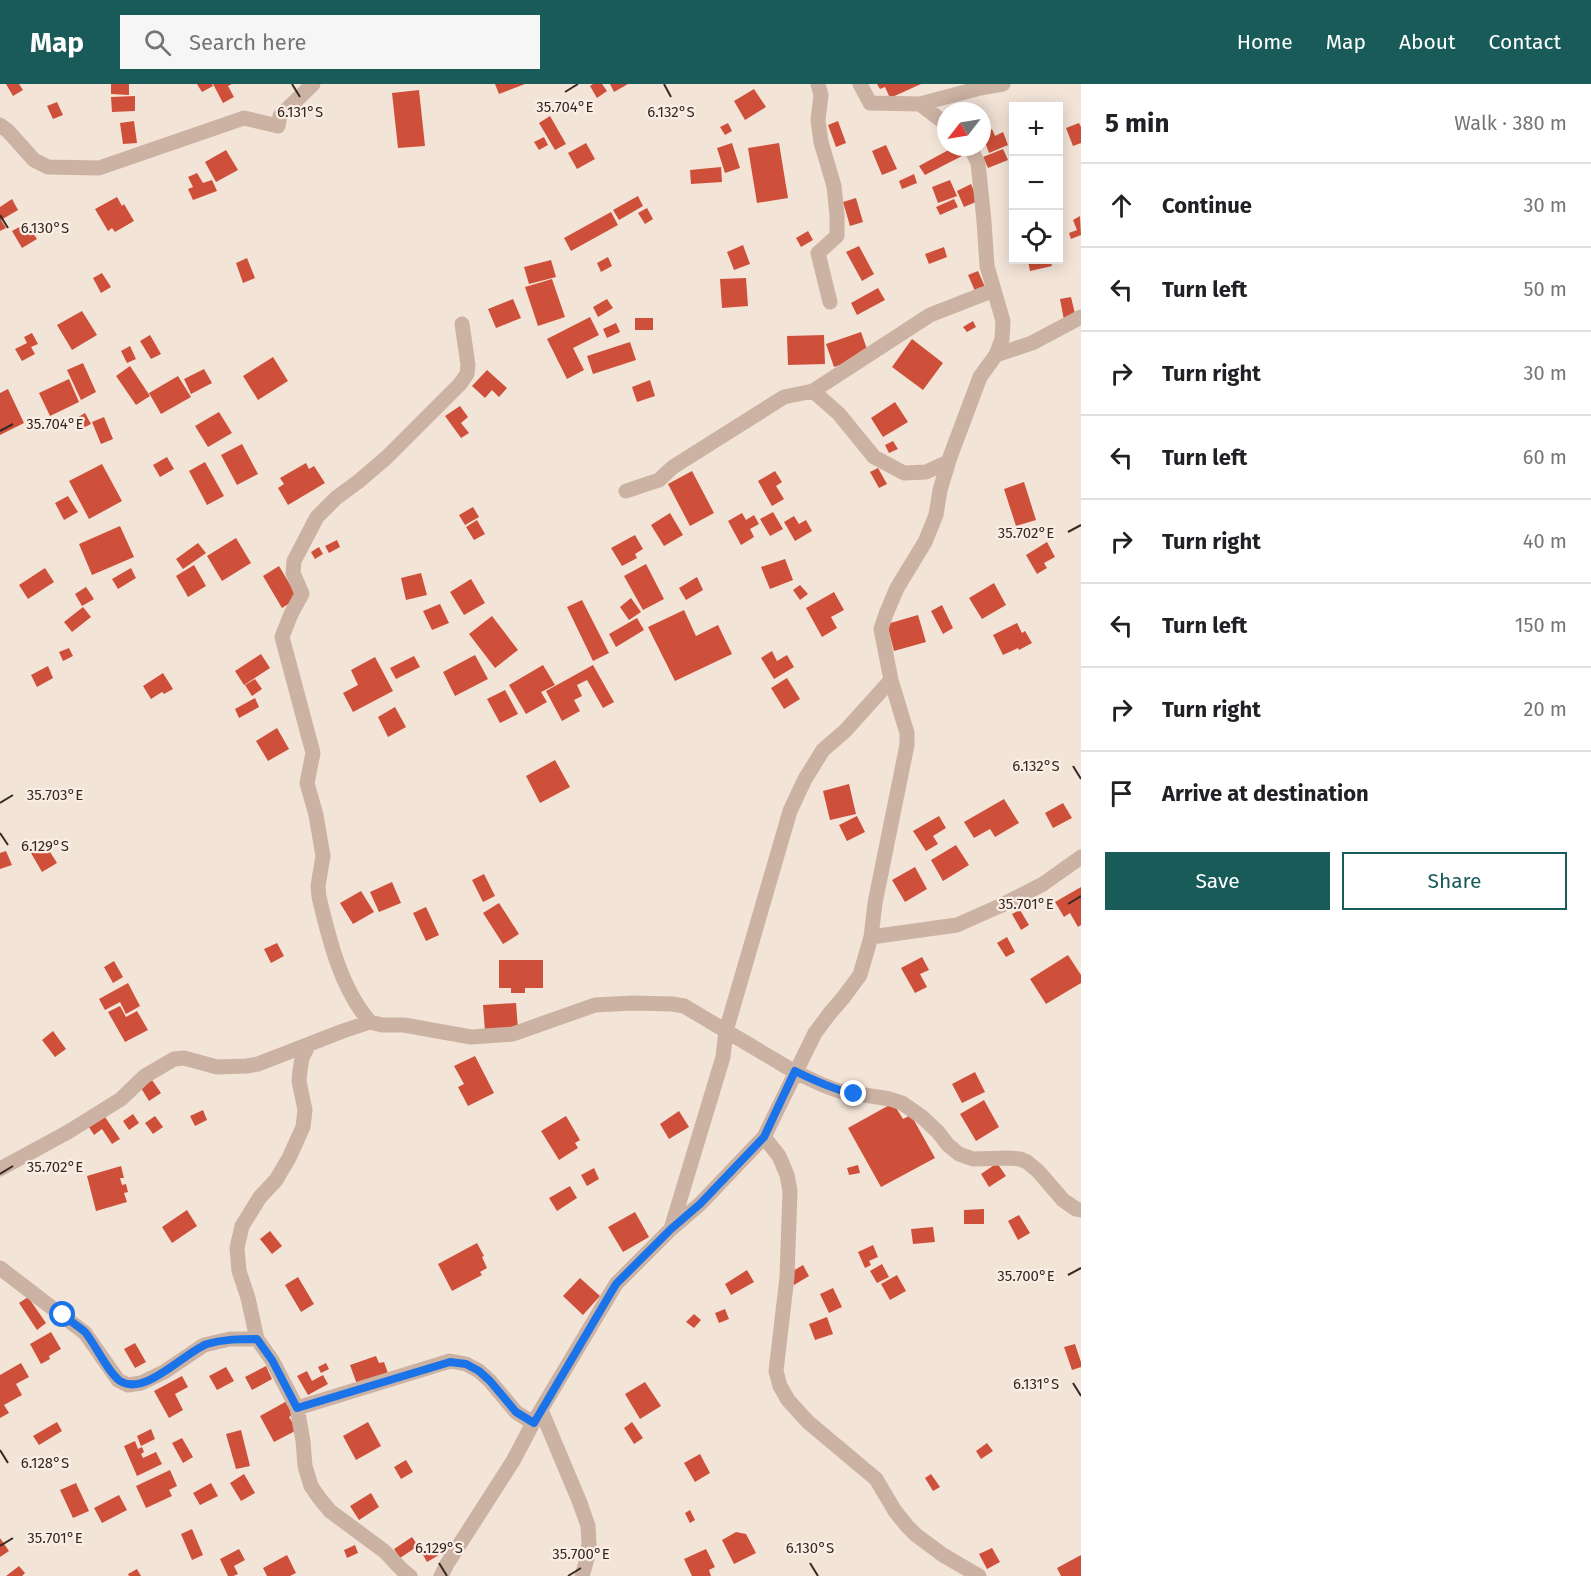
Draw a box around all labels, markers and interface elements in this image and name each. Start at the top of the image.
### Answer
search box [120,15,540,69]
text: Map [30,26,84,59]
icon: search [141,26,174,59]
text: Search here [189,29,307,56]
text: Home [1237,29,1293,55]
text: Map [1326,29,1366,55]
text: About [1399,29,1456,55]
text: Contact [1489,29,1561,55]
text: 35.704°E [536,98,594,116]
north arrow [937,102,991,156]
map controls [1009,102,1063,264]
button: + [1009,102,1063,156]
text: 6.131°S [277,103,323,121]
text: 6.132°S [647,103,695,121]
text: 5 min [1105,108,1169,139]
text: Walk · 380 m [1454,111,1567,135]
button: − [1009,156,1063,210]
icon: ahead [1105,189,1138,222]
text: Continue [1162,192,1252,219]
text: 30 m [1523,193,1567,217]
button: locate [1009,210,1063,264]
text: 6.130°S [21,219,69,237]
icon: left [1105,273,1138,306]
text: Turn left [1162,276,1247,303]
text: 50 m [1523,277,1567,301]
icon: right [1105,357,1138,390]
text: Turn right [1162,360,1261,387]
text: 30 m [1523,361,1567,385]
text: 35.704°E [26,415,84,433]
icon: left [1105,441,1138,474]
text: Turn left [1162,444,1247,471]
text: 60 m [1523,445,1567,469]
text: 35.702°E [998,524,1054,542]
icon: right [1105,525,1138,558]
text: Turn right [1162,528,1261,555]
text: 40 m [1523,529,1567,553]
icon: left [1105,609,1138,642]
text: Turn left [1162,612,1247,639]
text: 150 m [1515,613,1567,637]
icon: right [1105,693,1138,726]
text: Turn right [1162,696,1261,723]
text: 20 m [1524,697,1567,721]
text: 6.132°S [1012,757,1060,775]
icon: arrive [1105,777,1138,810]
text: Arrive at destination [1162,780,1369,807]
text: 35.703°E [27,786,83,804]
text: 6.129°S [21,837,69,855]
button: Save [1105,852,1330,910]
button: Share [1342,852,1567,910]
text: 35.701°E [998,895,1054,913]
route end [840,1080,866,1106]
text: 35.702°E [27,1158,83,1176]
text: 35.700°E [997,1267,1055,1285]
route start [49,1301,75,1327]
text: 6.131°S [1013,1375,1059,1393]
text: 6.128°S [21,1454,69,1472]
text: 35.701°E [27,1529,83,1547]
text: 6.129°S [415,1539,463,1557]
text: 6.130°S [786,1539,834,1557]
text: 35.700°E [552,1545,610,1563]

